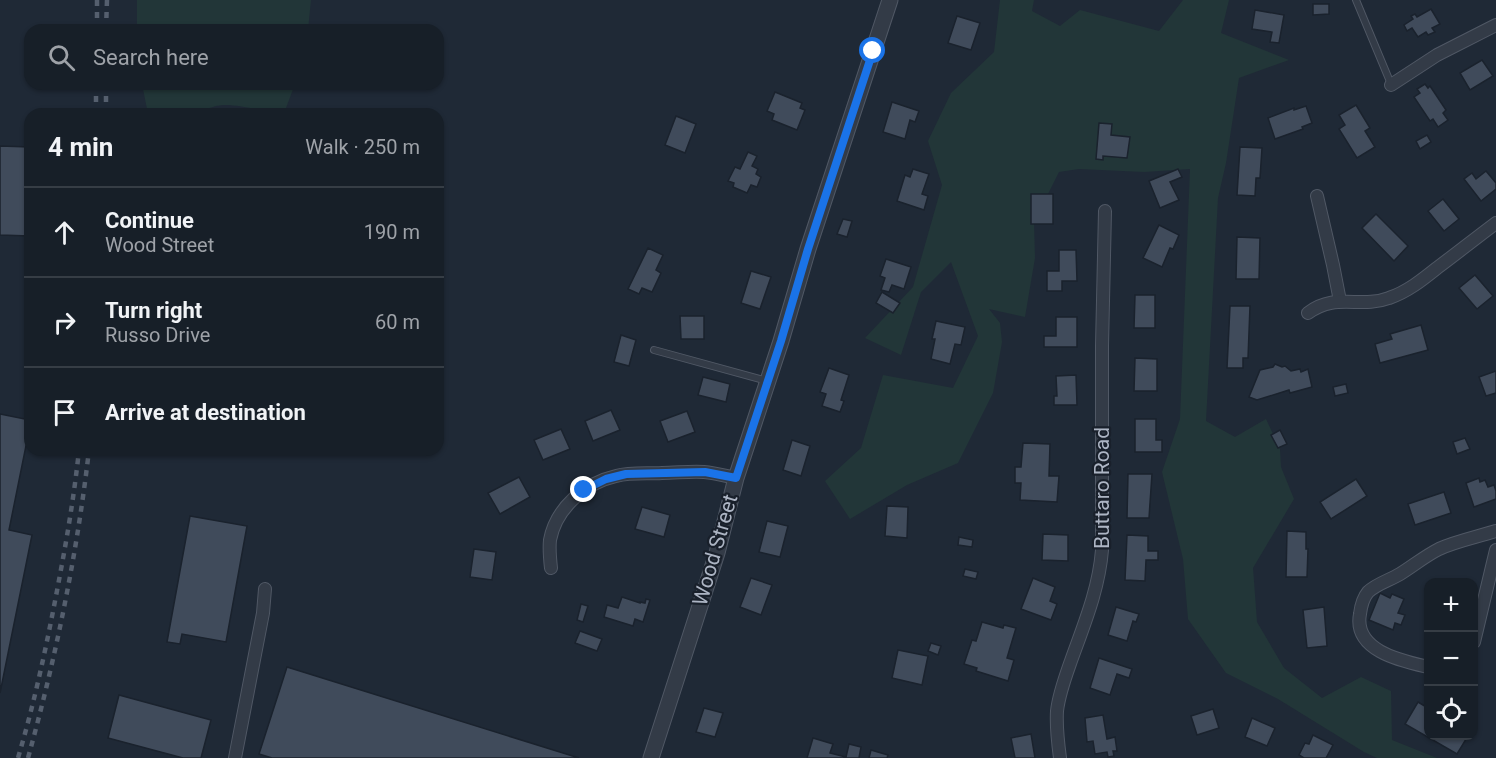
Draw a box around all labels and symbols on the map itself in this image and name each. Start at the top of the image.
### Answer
route start [859,37,885,63]
street label: Buttaro Road [1090,427,1114,549]
route end [570,476,596,502]
street label: Wood Street [688,491,742,608]

